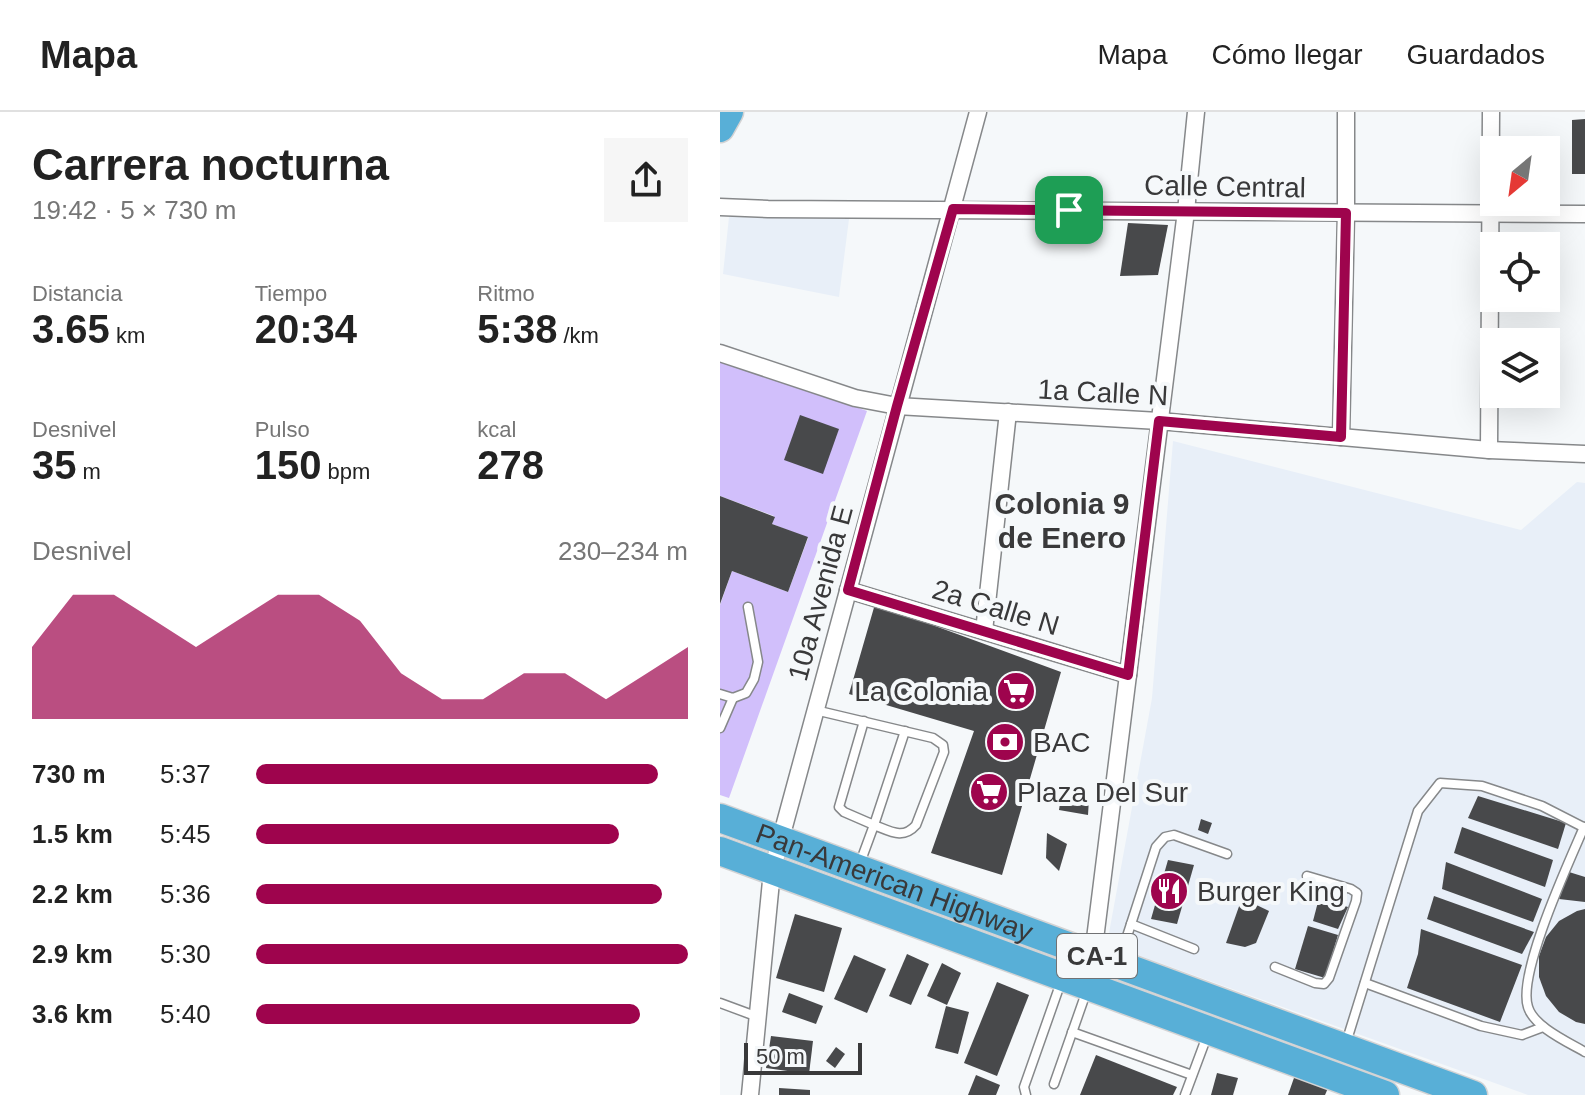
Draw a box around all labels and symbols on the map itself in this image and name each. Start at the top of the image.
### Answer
north arrow [1480,136,1560,216]
street label: Calle Central [1144,170,1306,203]
pin [1035,176,1103,244]
street label: 1a Calle N [1037,374,1169,411]
district label: Colonia 9 de Enero [994,487,1130,554]
street label: 10a Avenida E [782,502,859,684]
street label: 2a Calle N [929,574,1063,641]
supermarket icon: La Colonia [995,670,1037,712]
place label: La Colonia [854,676,988,707]
bank icon: BAC [984,721,1026,763]
place label: BAC [1033,727,1091,758]
supermarket icon: Plaza Del Sur [968,771,1010,813]
place label: Plaza Del Sur [1017,777,1188,808]
street label: Pan-American Highway [752,818,1037,948]
restaurant icon: Burger King [1148,870,1190,912]
place label: Burger King [1197,876,1345,907]
road number: CA-1 [1057,934,1137,978]
scale bar [744,1039,862,1075]

